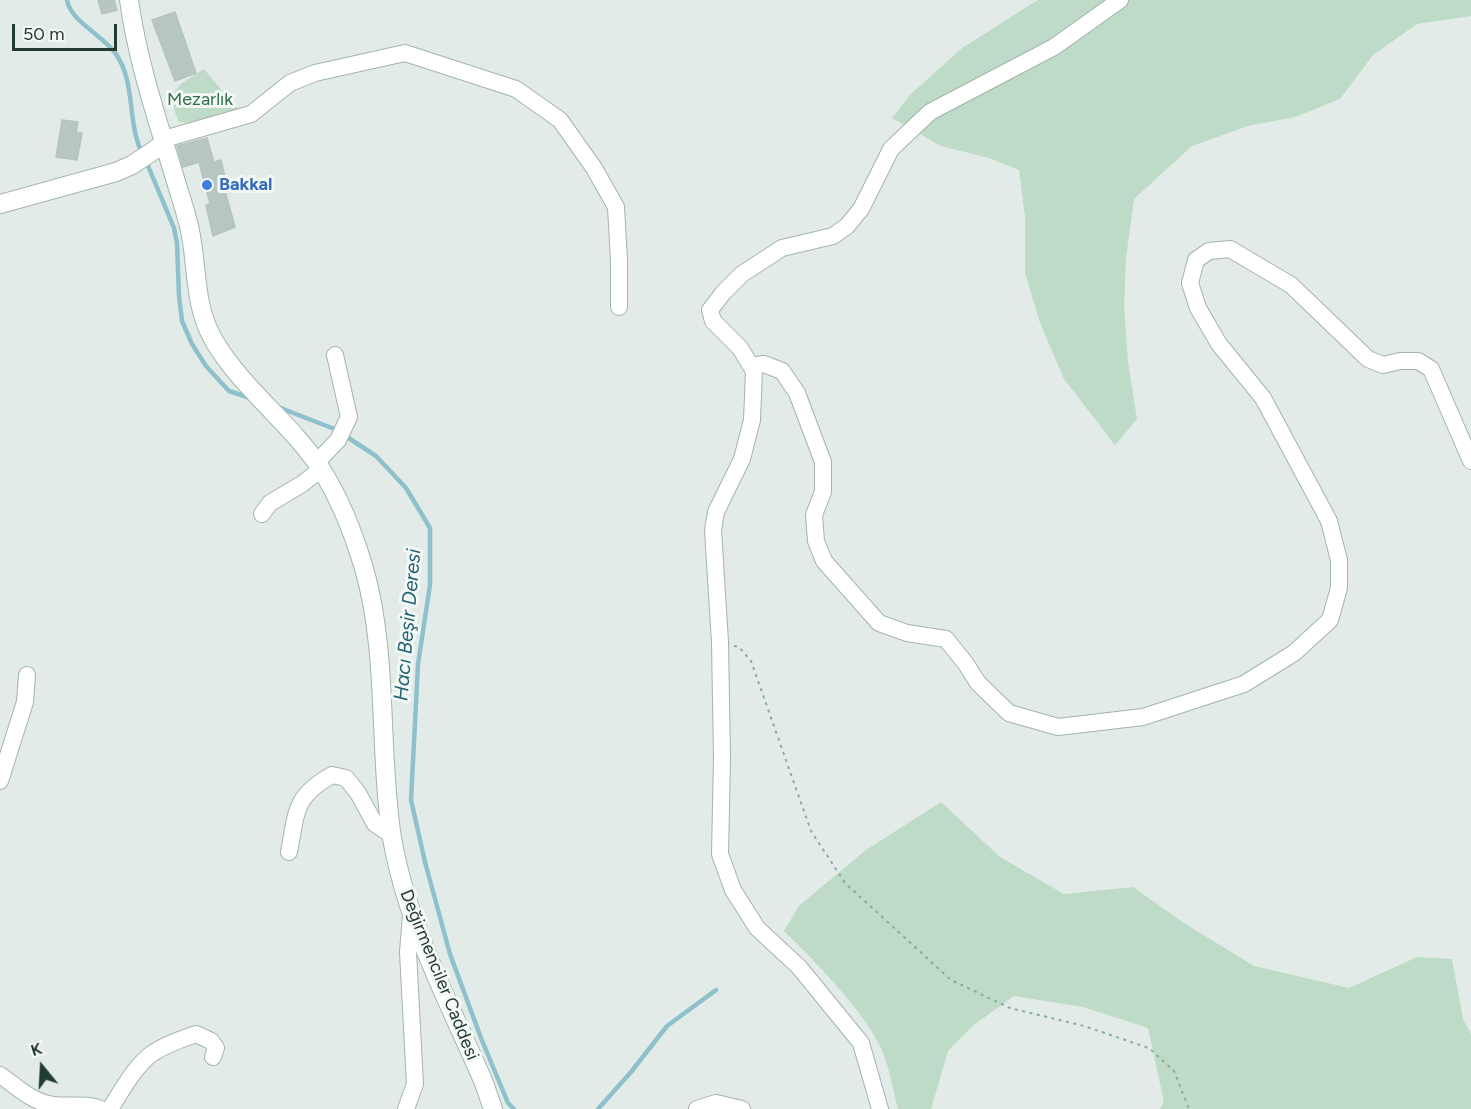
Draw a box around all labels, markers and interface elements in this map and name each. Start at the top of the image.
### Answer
scale bar [15,12,120,50]
text: 50 m [23,23,65,45]
park label: Mezarlık [167,89,233,111]
place label: Bakkal [219,174,273,196]
marker: Bakkal [200,178,214,192]
water label: Hacı Beşir Deresi [389,548,427,702]
street label: Değirmenciler Caddesi [395,887,483,1063]
north arrow [12,1037,72,1097]
text: K [28,1039,44,1060]

